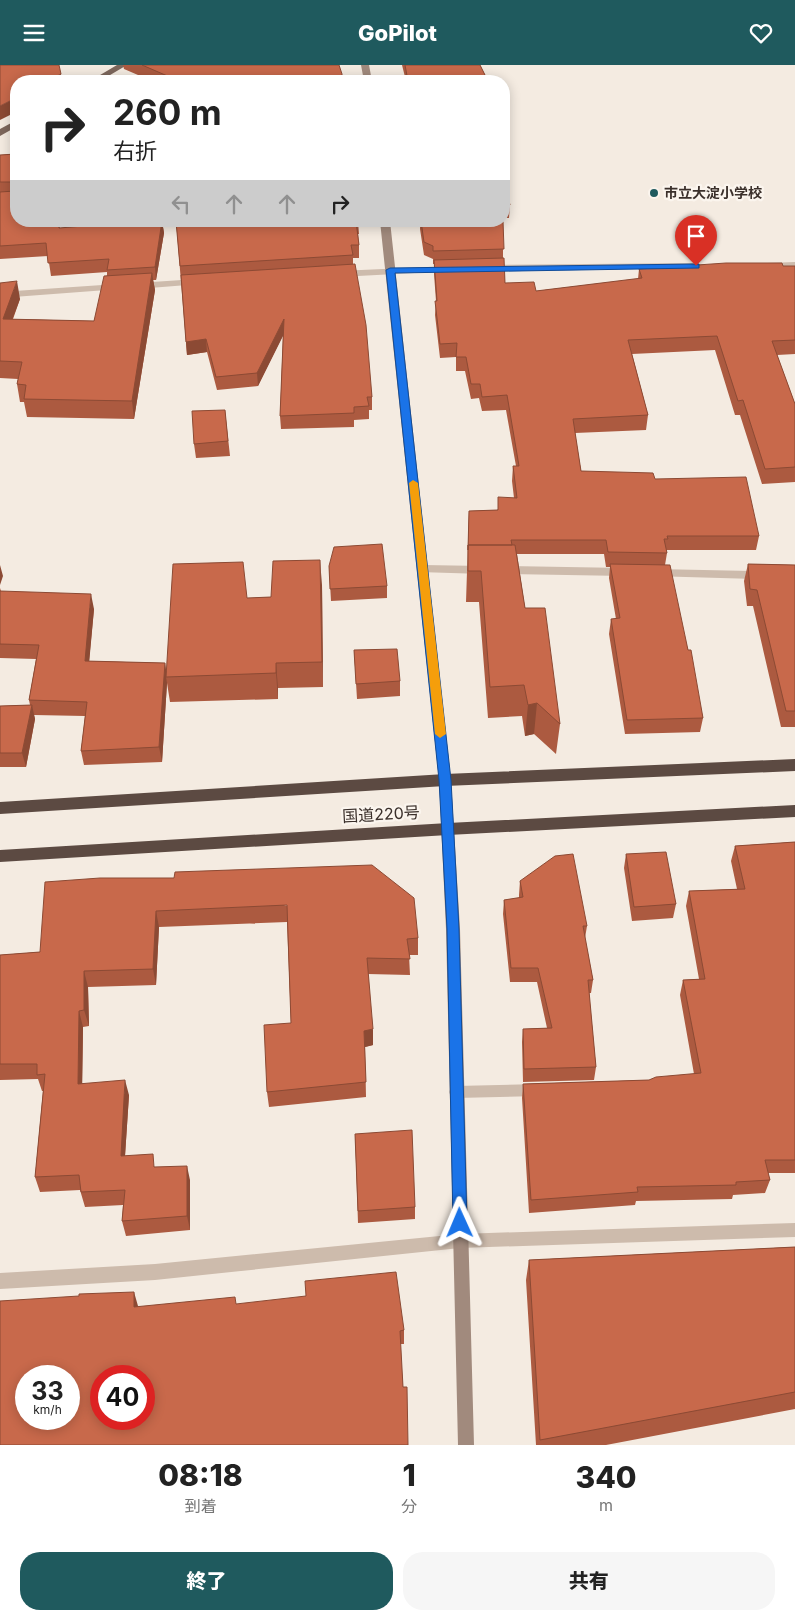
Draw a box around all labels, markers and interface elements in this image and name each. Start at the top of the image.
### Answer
icon: menu [20,19,48,47]
icon: heart [747,19,775,47]
text: GoPilot [358,20,437,46]
text: 260 m [113,91,222,133]
icon: right [30,95,95,160]
text: 右折 [113,138,157,164]
place label: 市立大淀小学校 [664,184,762,201]
marker: 市立大淀小学校 [648,187,660,199]
icon: left [167,190,195,218]
icon: ahead [220,190,248,218]
icon: ahead [273,190,301,218]
icon: right [326,190,354,218]
pin [675,215,717,266]
icon: arrive [682,222,710,250]
street label: 国道220号 [342,802,420,826]
position arrow [433,1196,485,1248]
speed limit sign: 40 [90,1365,155,1430]
text: 33 [31,1376,64,1406]
text: km/h [33,1402,62,1417]
text: 08:18 [158,1457,243,1493]
text: 1 [403,1457,416,1493]
text: 340 [576,1459,637,1495]
text: m [599,1495,613,1515]
text: 到着 [185,1496,217,1516]
text: 分 [401,1496,417,1516]
button: 終了 [20,1552,393,1610]
button: 共有 [403,1552,775,1610]

